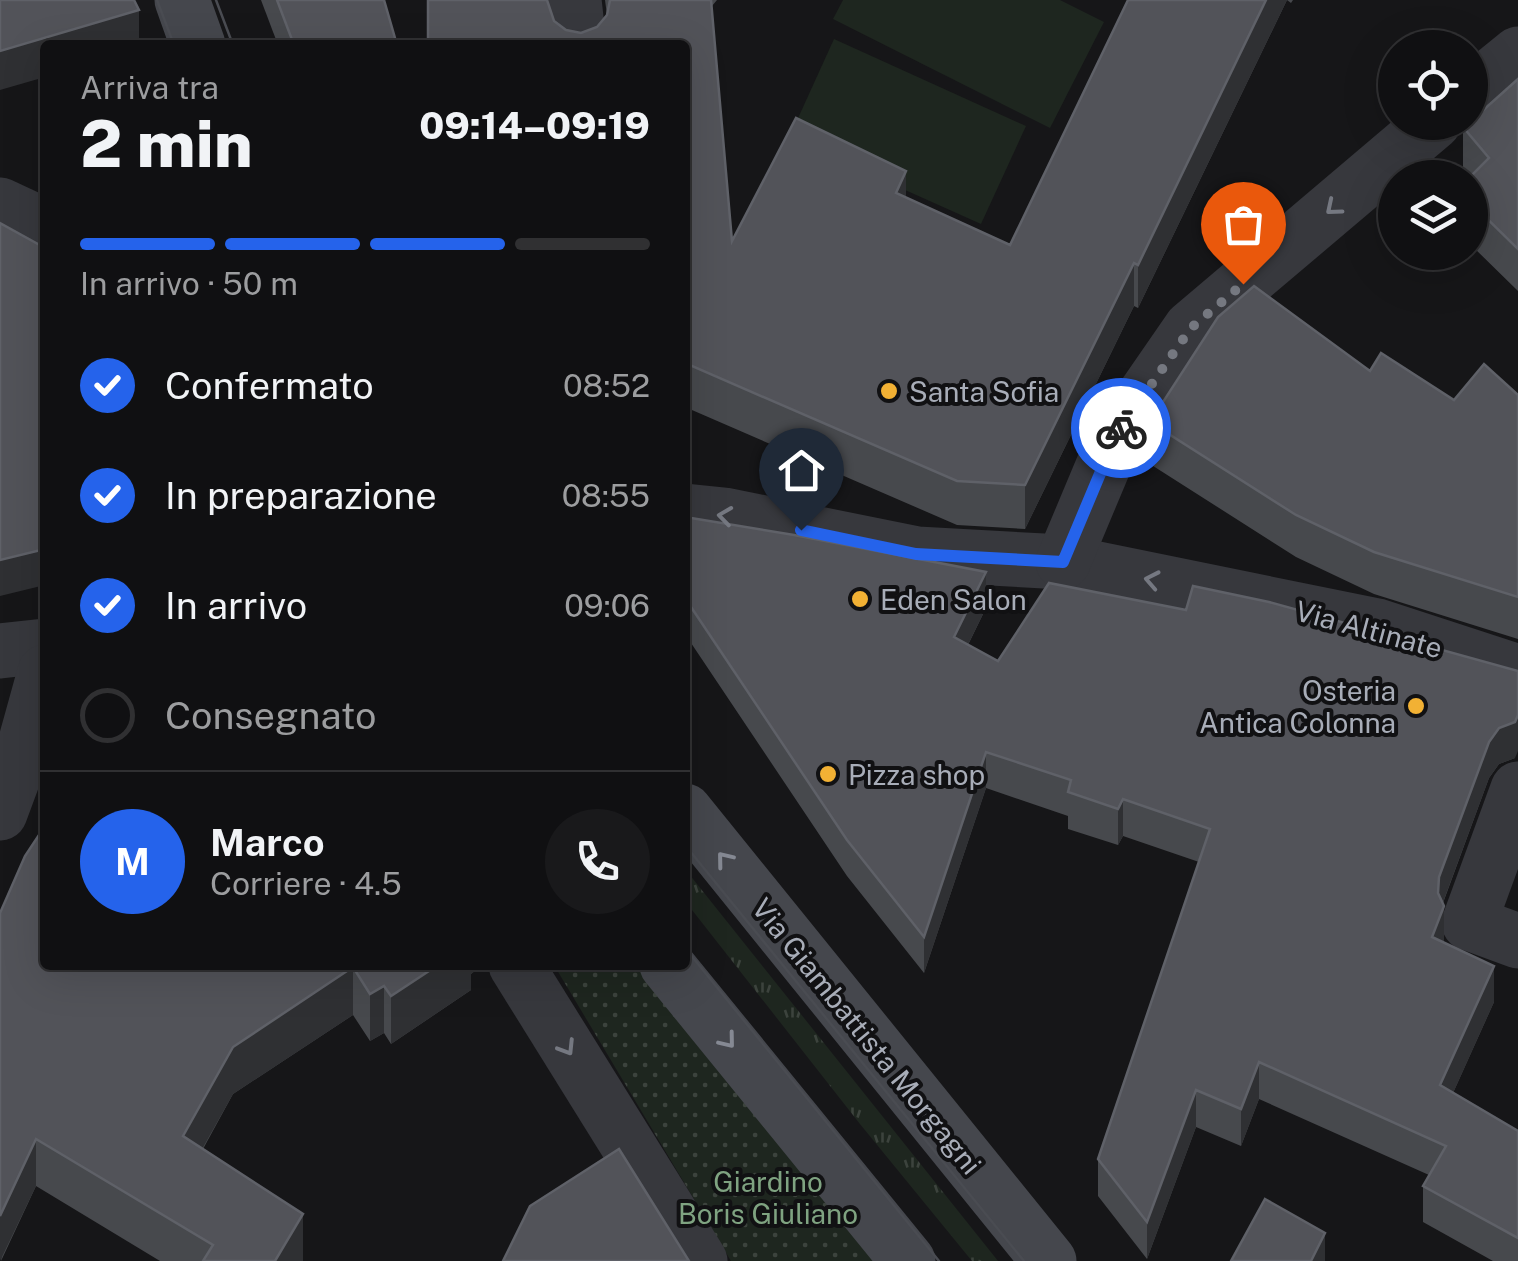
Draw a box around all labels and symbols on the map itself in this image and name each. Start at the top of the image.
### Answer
pin [1201,182,1286,285]
one-way arrow [1326,196,1344,214]
place label: Santa Sofia [909,375,1059,408]
courier [1071,378,1171,478]
marker: Santa Sofia [878,380,900,402]
pin [759,428,844,531]
one-way arrow [716,506,733,527]
one-way arrow [1144,571,1161,592]
place label: Eden Salon [880,583,1027,616]
marker: Eden Salon [849,588,871,610]
street label: Via Altinate [1292,594,1446,664]
place label: Osteria Antica Colonna [1199,674,1396,739]
marker: Osteria Antica Colonna [1405,695,1427,717]
place label: Pizza shop [848,758,985,791]
marker: Pizza shop [817,763,839,785]
one-way arrow [718,852,736,870]
street label: Via Giambattista Morgagni [746,892,988,1180]
one-way arrow [716,1029,734,1047]
one-way arrow [555,1037,574,1055]
park label: Giardino Boris Giuliano [678,1165,858,1230]

